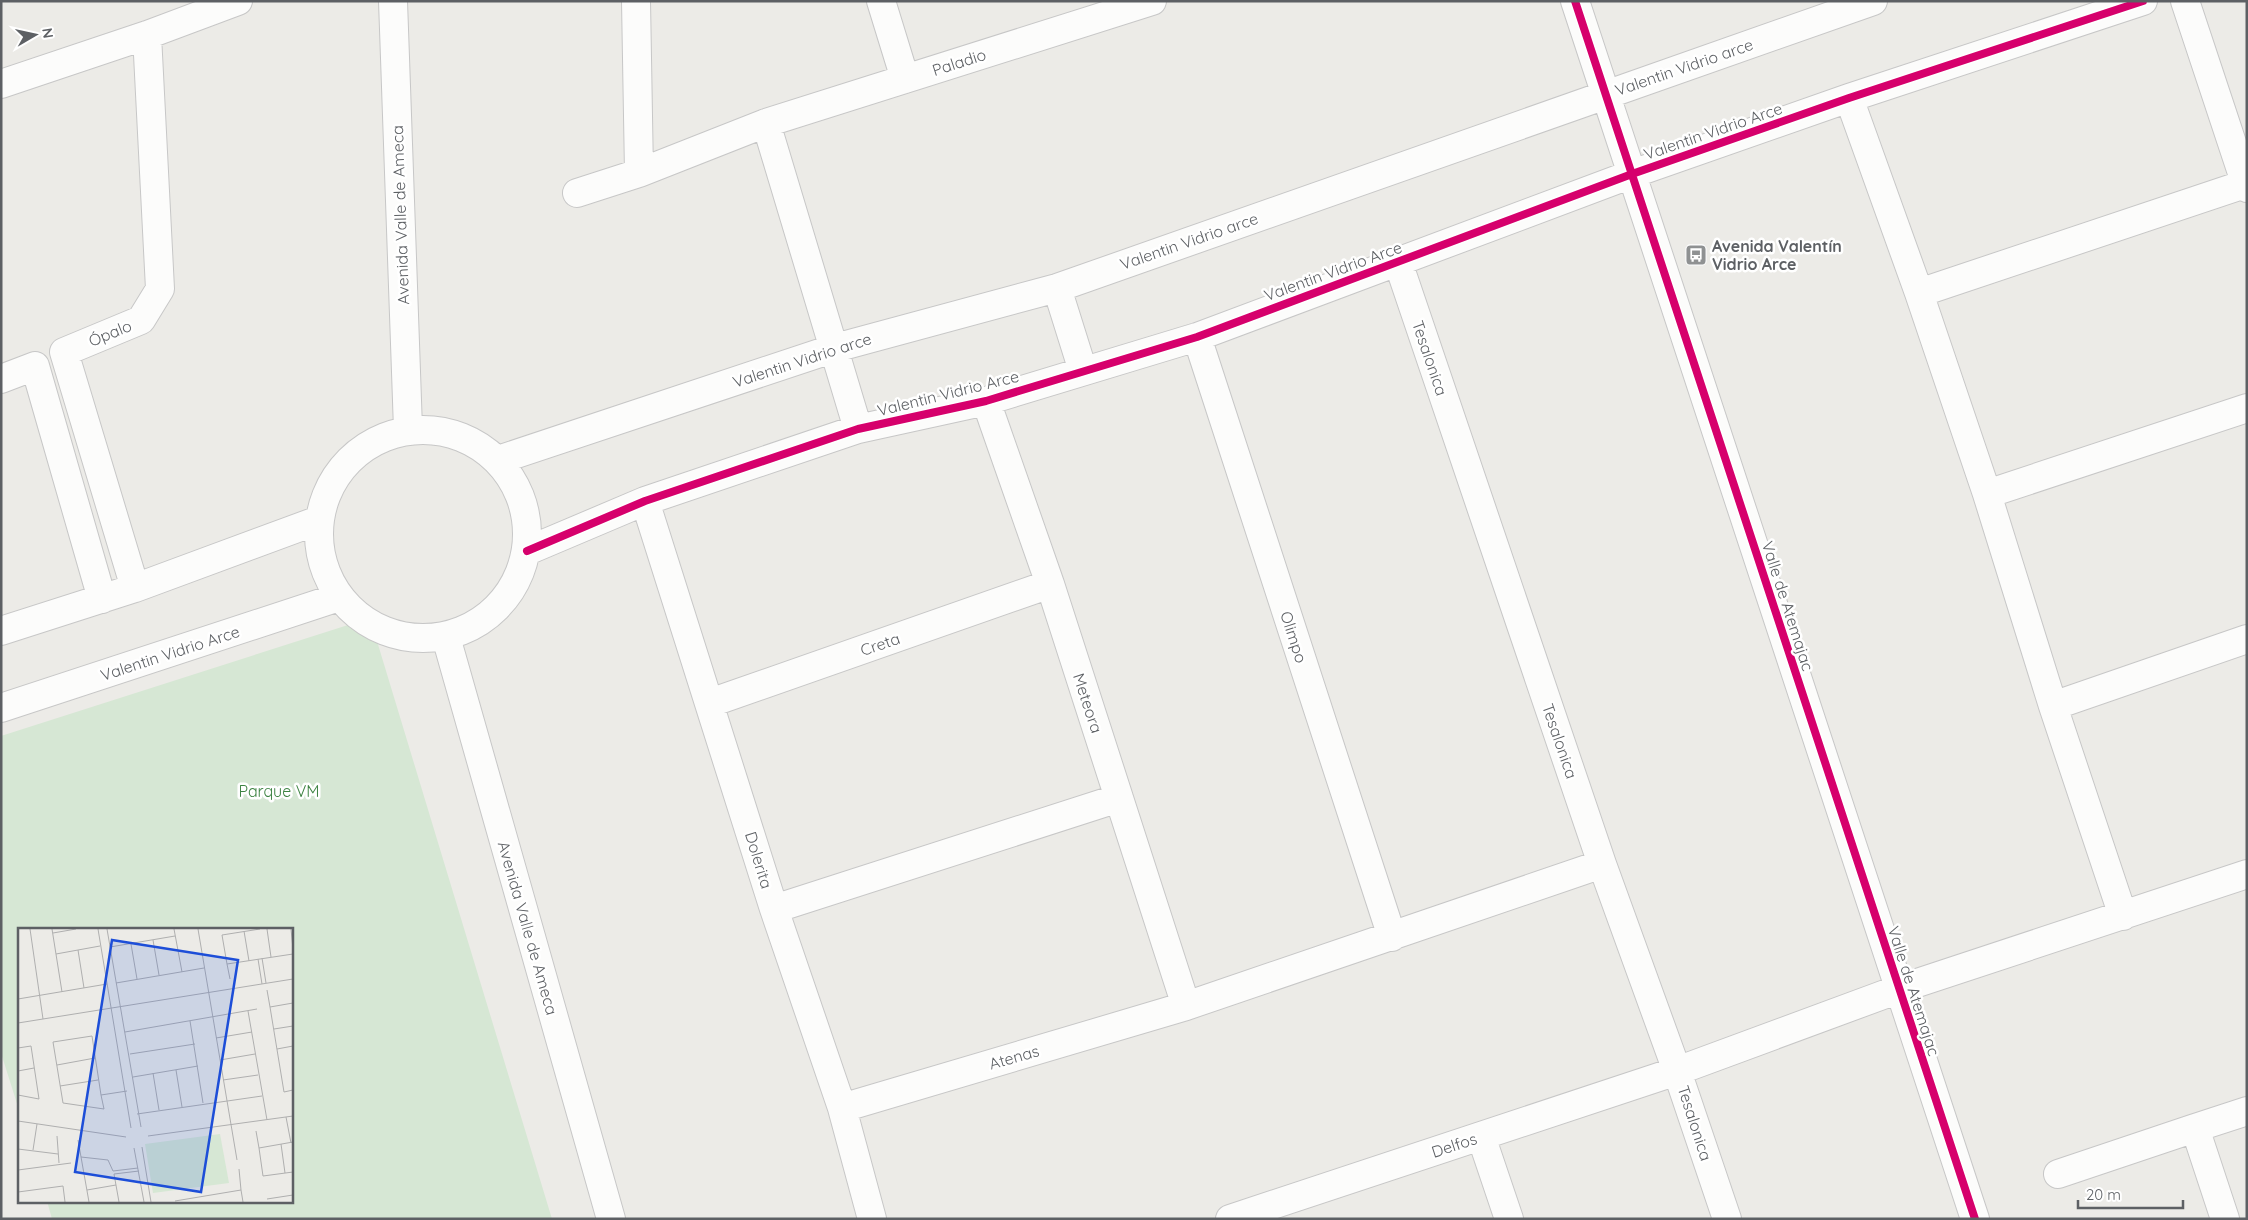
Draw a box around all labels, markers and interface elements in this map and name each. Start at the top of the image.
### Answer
north arrow [10,10,60,60]
text: N [38,26,58,39]
street label: Valentin Vidrio arce [1612,34,1756,100]
street label: Paladio [930,44,988,80]
street label: Valentin Vidrio Arce [1641,98,1785,164]
street label: Avenida Valle de Ameca [387,125,413,305]
street label: Valentin Vidrio arce [1117,208,1261,274]
place label: Avenida Valentín Vidrio Arce [1712,236,1842,274]
street label: Valentin Vidrio Arce [1261,237,1405,305]
bus stop icon: Avenida Valentín Vidrio Arce [1684,243,1708,267]
street label: Ópalo [85,315,135,351]
street label: Tesalonica [1408,318,1452,398]
street label: Valentin Vidrio arce [730,328,874,392]
street label: Valentin Vidrio Arce [875,366,1021,420]
street label: Valle de Atemajac [1758,539,1818,673]
street label: Olimpo [1276,609,1312,665]
street label: Valentin Vidrio Arce [98,621,242,685]
street label: Creta [858,628,902,660]
street label: Meteora [1069,670,1107,736]
street label: Tesalonica [1538,701,1582,781]
park label: Parque VM [238,781,320,801]
street label: Dolerita [741,829,777,891]
street label: Avenida Valle de Ameca [494,839,562,1017]
street label: Valle de Atemajac [1884,924,1944,1058]
inset map [18,928,292,1202]
street label: Atenas [987,1040,1041,1074]
street label: Tesalonica [1673,1083,1717,1163]
street label: Delfos [1429,1128,1479,1162]
scale bar [2078,1178,2183,1210]
text: 20 m [2086,1185,2121,1204]

